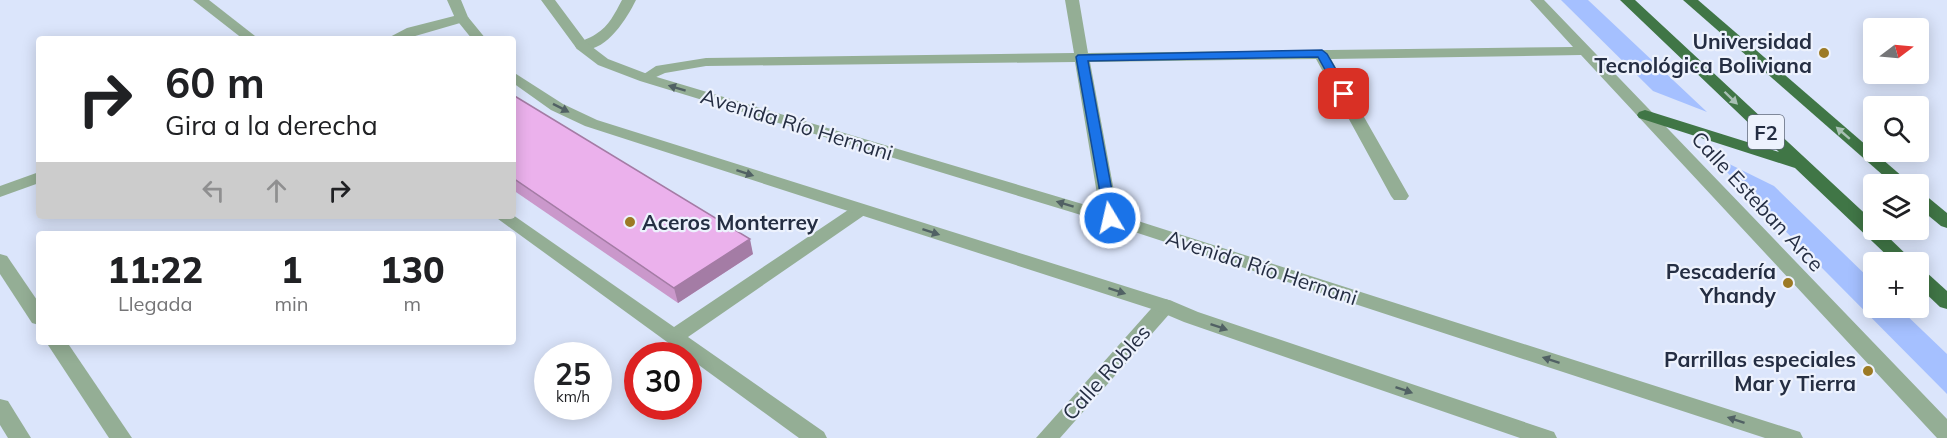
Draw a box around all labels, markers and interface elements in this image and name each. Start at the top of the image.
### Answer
north arrow [1863,18,1929,84]
map controls [1863,18,1929,318]
place label: Universidad Tecnológica Boliviana [1594,28,1812,78]
marker: Universidad Tecnológica Boliviana [1817,46,1831,60]
text: 60 m [165,56,265,109]
icon: right [66,60,144,138]
pin [1318,68,1369,119]
icon: arrive [1327,77,1360,110]
one-way arrow [668,82,686,92]
street label: Avenida Río Hernani [698,82,896,166]
one-way arrow [1723,91,1738,105]
button: search [1863,96,1929,162]
one-way arrow [553,104,570,113]
text: Gira a la derecha [165,108,378,142]
road number: F2 [1748,115,1784,149]
street label: Calle Esteban Arce [1686,126,1830,276]
one-way arrow [1835,126,1851,139]
one-way arrow [736,168,754,178]
icon: left [197,174,230,207]
icon: ahead [260,174,293,207]
icon: right [323,174,356,207]
button: layers [1863,174,1929,240]
position arrow [1078,186,1142,250]
one-way arrow [1056,199,1074,208]
place label: Aceros Monterrey [642,209,819,235]
marker: Aceros Monterrey [623,215,637,229]
street label: Avenida Río Hernani [1163,224,1361,310]
one-way arrow [922,228,940,237]
text: 11:22 [107,247,203,292]
text: 1 [281,247,302,292]
text: 130 [380,247,445,292]
button: + [1863,252,1929,318]
place label: Pescadería Yhandy [1666,258,1777,308]
marker: Pescadería Yhandy [1781,276,1795,290]
one-way arrow [1108,287,1126,296]
text: Llegada [118,291,193,316]
text: min [274,291,309,316]
text: m [403,291,421,316]
street label: Calle Robles [1056,319,1156,425]
one-way arrow [1210,323,1228,332]
speed limit sign: 30 [624,342,702,420]
place label: Parrillas especiales Mar y Tierra [1664,346,1856,396]
text: 25 [555,355,591,393]
one-way arrow [1542,355,1560,364]
marker: Parrillas especiales Mar y Tierra [1861,364,1875,378]
one-way arrow [1395,385,1413,395]
text: km/h [556,387,590,406]
one-way arrow [1727,415,1745,424]

